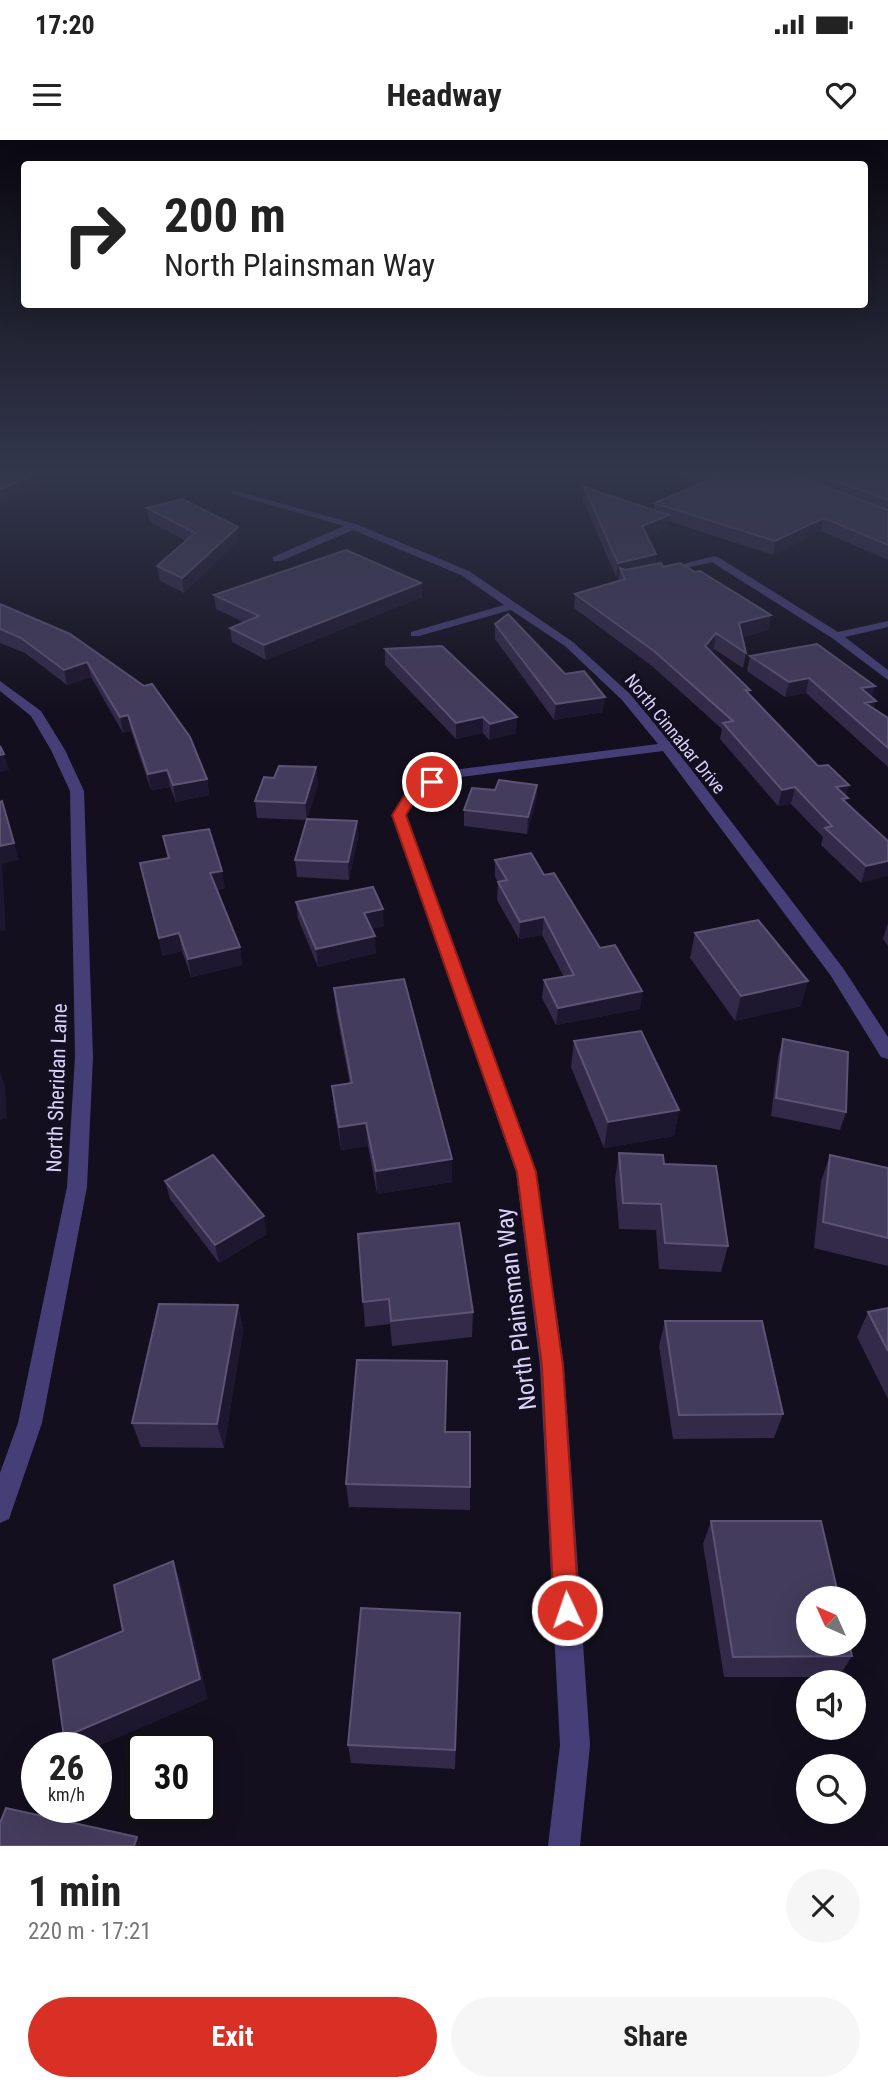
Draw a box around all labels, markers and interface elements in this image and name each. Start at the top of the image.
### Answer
text: 17:20 [35,10,95,40]
icon: menu [28,76,66,114]
text: Headway [386,76,502,114]
icon: heart [822,76,860,114]
text: 200 m [164,187,286,244]
icon: right [49,189,140,280]
text: North Plainsman Way [164,246,435,284]
street label: North Cinnabar Drive [621,670,730,798]
pin [402,752,462,812]
icon: arrive [413,763,451,801]
street label: North Sheridan Lane [42,1003,72,1173]
street label: North Plainsman Way [490,1206,542,1412]
position arrow [530,1573,604,1647]
north arrow [796,1586,866,1656]
map controls [796,1586,866,1824]
button: sound [796,1670,866,1740]
speed limit sign: 30 [126,1732,217,1823]
text: 26 [49,1748,84,1789]
button: search [796,1754,866,1824]
text: km/h [48,1784,85,1805]
text: 1 min [28,1867,121,1916]
button: close [786,1869,860,1943]
text: 220 m · 17:21 [28,1918,152,1945]
button: Exit [28,1997,437,2077]
button: Share [451,1997,860,2077]

